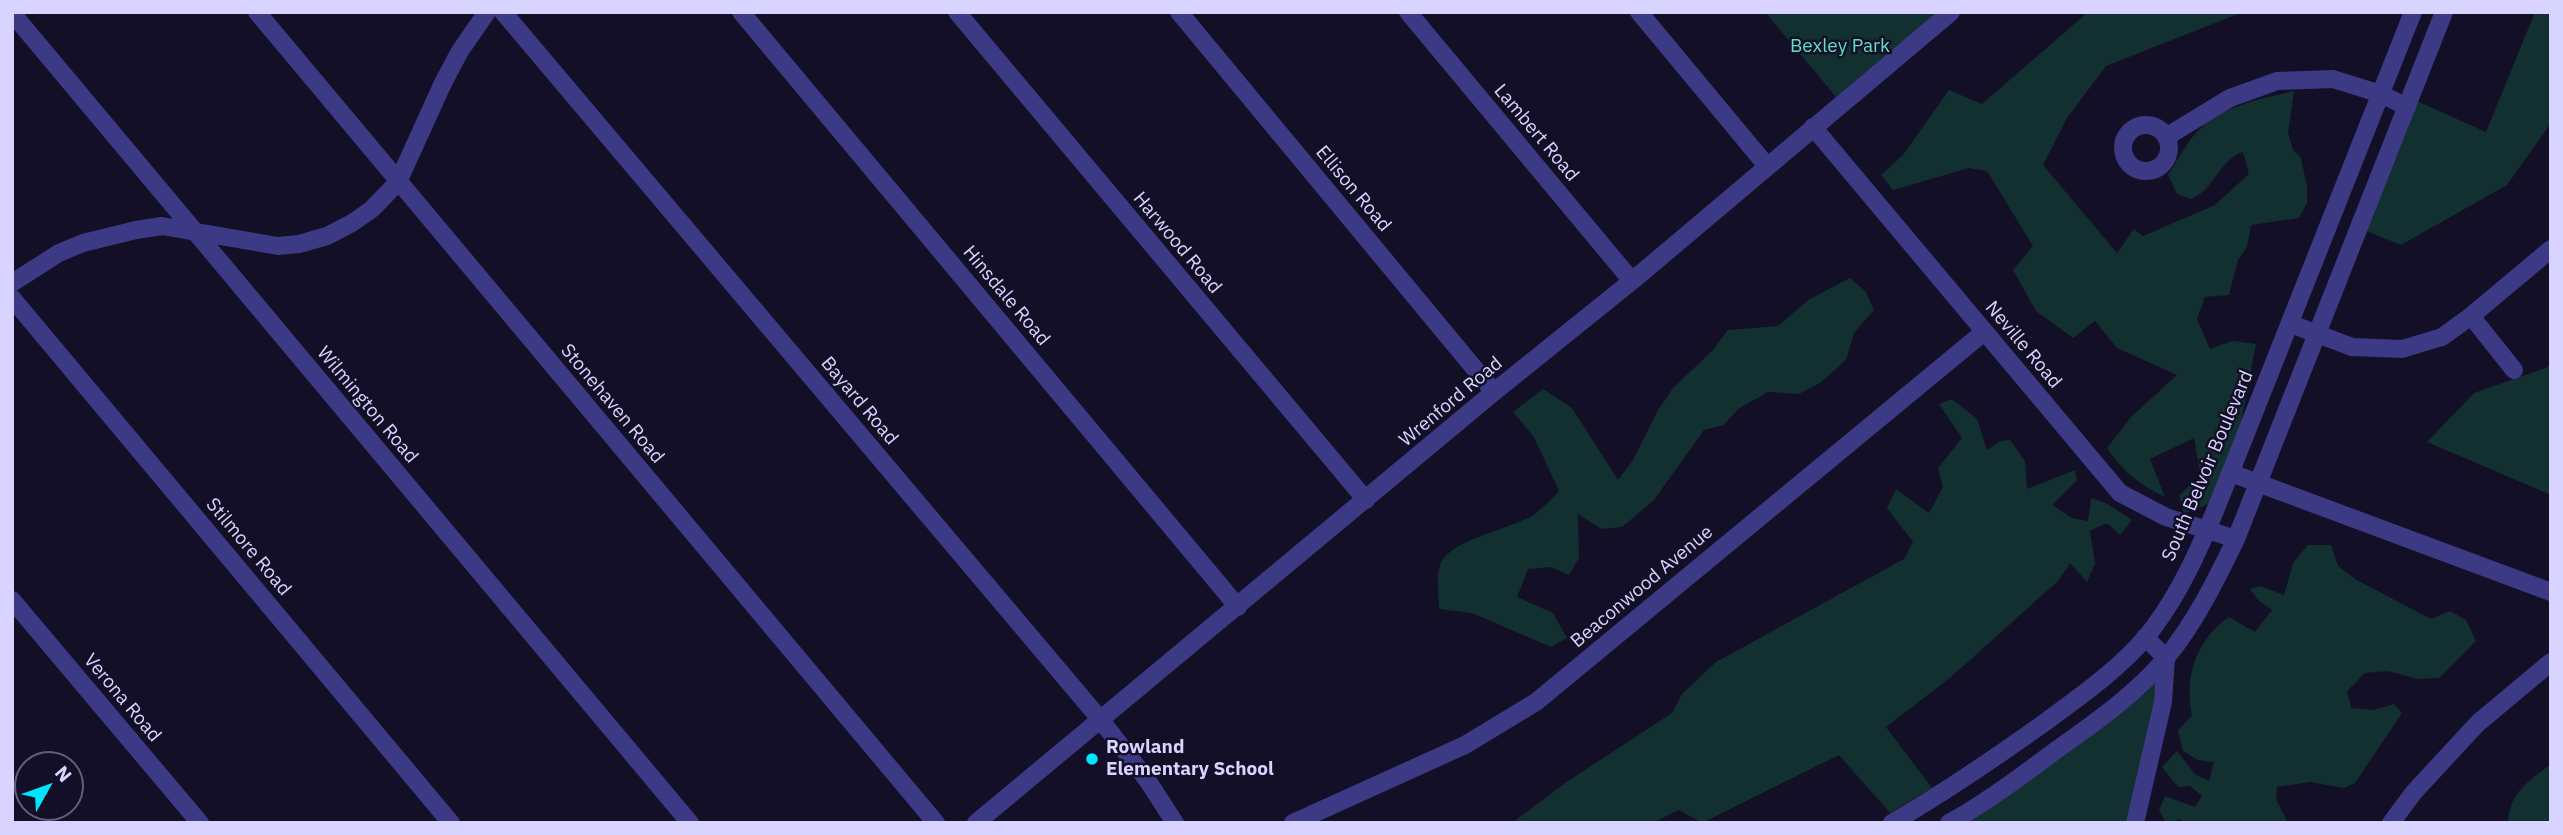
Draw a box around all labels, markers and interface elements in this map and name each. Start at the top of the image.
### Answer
park label: Bexley Park [1790,36,1890,58]
street label: Lambert Road [1489,80,1583,186]
street label: Ellison Road [1311,141,1395,237]
street label: Harwood Road [1128,188,1226,298]
street label: Hinsdale Road [958,242,1054,350]
street label: Neville Road [1980,297,2066,393]
street label: Stonehaven Road [555,340,669,468]
street label: Wilmington Road [312,342,422,468]
street label: Bayard Road [816,352,902,450]
street label: Wrenford Road [1395,352,1507,452]
street label: South Belvoir Boulevard [2158,367,2258,565]
street label: Stilmore Road [201,494,295,600]
street label: Beaconwood Avenue [1566,521,1718,653]
street label: Verona Road [79,649,165,747]
place label: Rowland Elementary School [1106,737,1274,781]
north arrow [14,751,84,821]
marker: Rowland Elementary School [1084,751,1100,767]
text: N [50,761,77,787]

